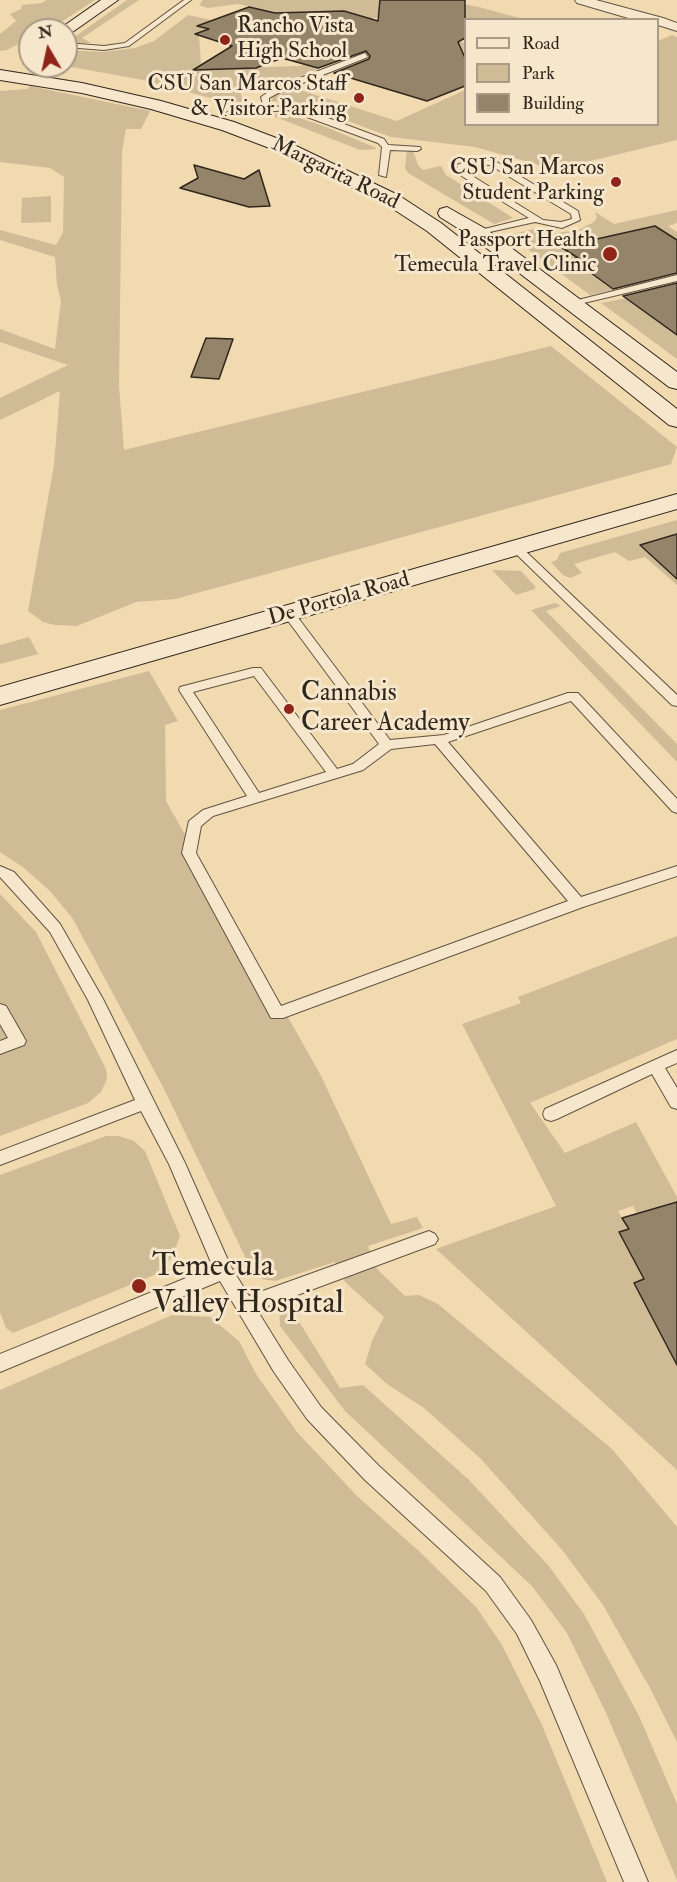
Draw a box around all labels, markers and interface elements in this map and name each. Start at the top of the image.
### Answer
place label: Rancho Vista High School [237,14,354,66]
north arrow [18,18,78,78]
legend [464,18,659,126]
text: N [37,21,54,43]
text: Road [522,32,560,55]
marker: Rancho Vista High School [218,33,232,47]
text: Park [522,62,555,85]
place label: CSU San Marcos Staff & Visitor Parking [147,72,347,124]
marker: CSU San Marcos Staff & Visitor Parking [352,91,366,105]
text: Building [522,92,584,115]
street label: Margarita Road [267,132,403,216]
place label: CSU San Marcos Student Parking [450,156,604,208]
marker: CSU San Marcos Student Parking [609,175,623,189]
place label: Passport Health Temecula Travel Clinic [394,228,596,280]
marker: Passport Health Temecula Travel Clinic [601,245,619,263]
street label: De Portola Road [265,567,413,633]
place label: Cannabis Career Academy [301,678,470,740]
marker: Cannabis Career Academy [282,702,296,716]
place label: Temecula Valley Hospital [152,1249,344,1324]
marker: Temecula Valley Hospital [130,1277,148,1295]

